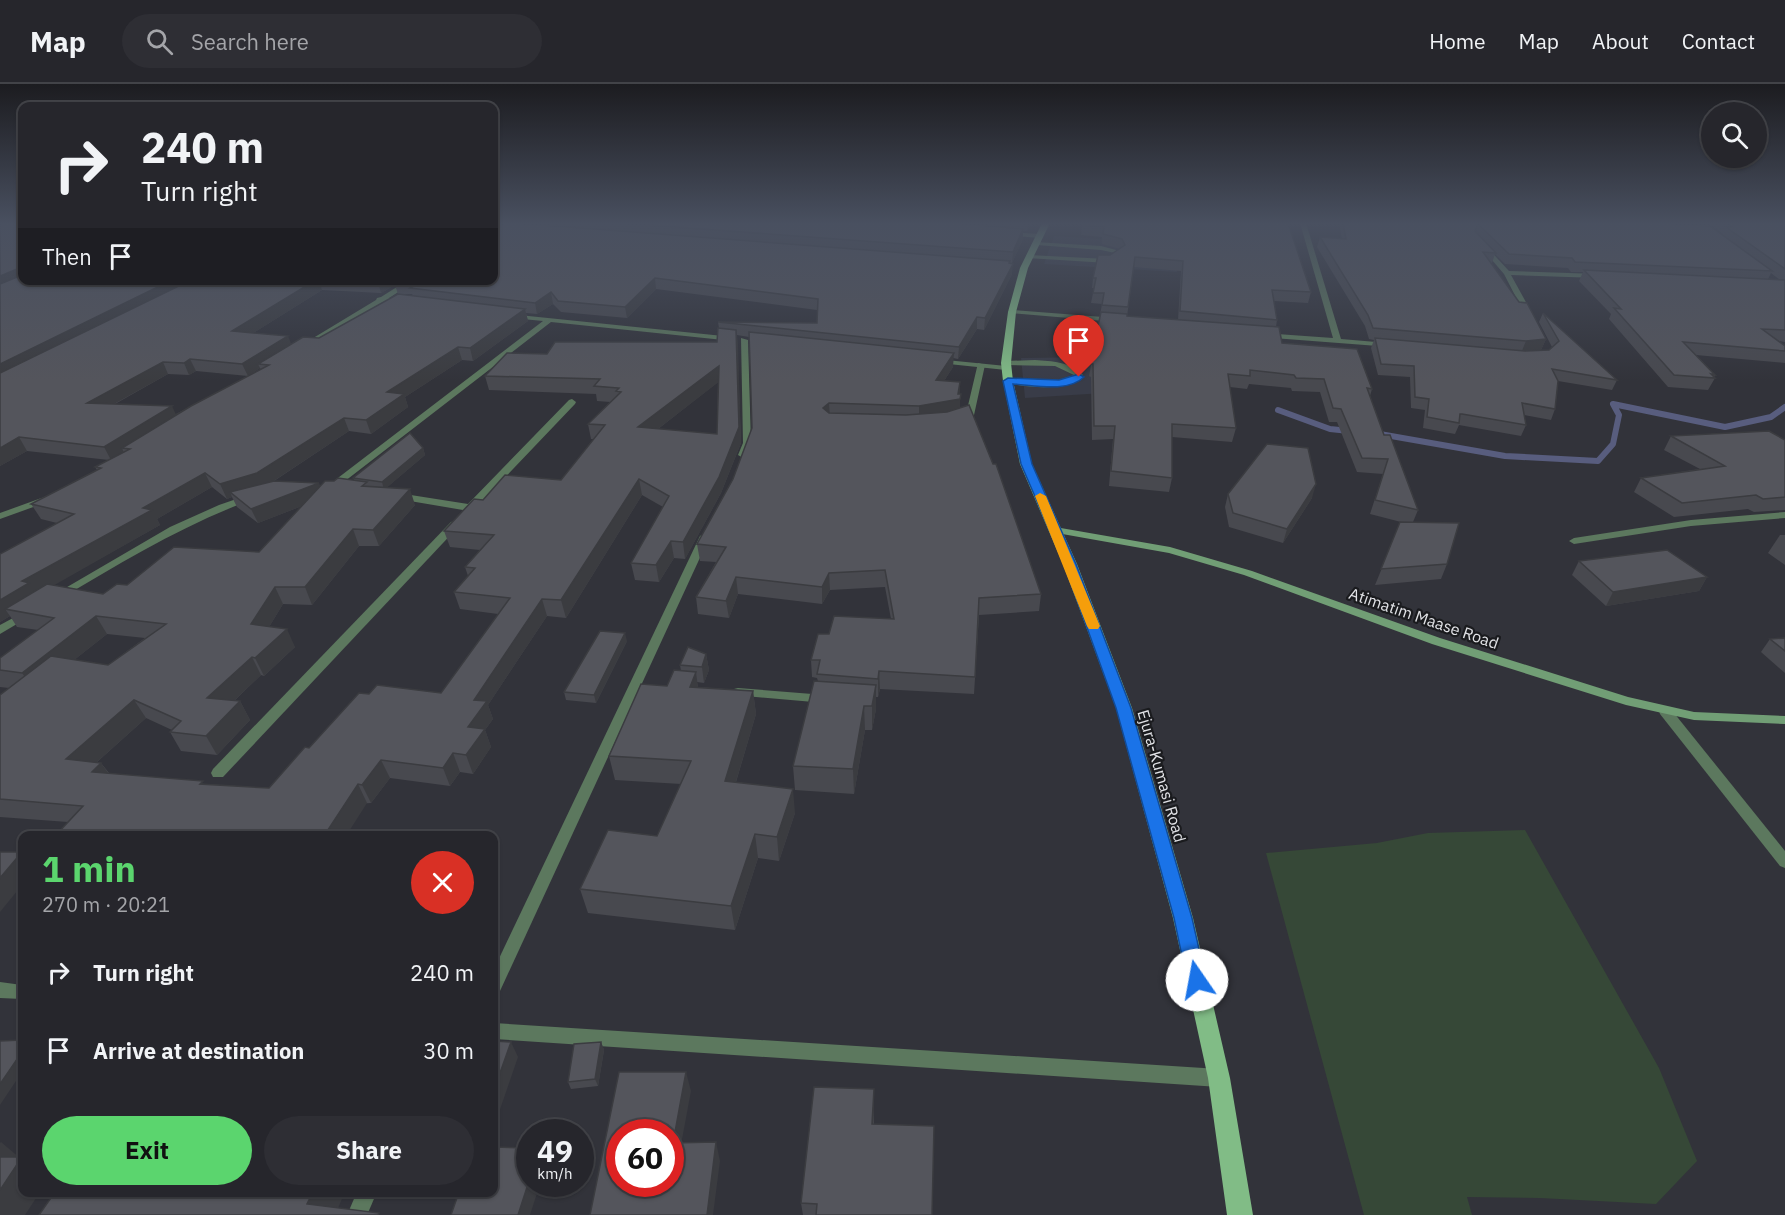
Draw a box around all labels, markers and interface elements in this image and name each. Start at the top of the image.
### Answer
search box [122,14,542,68]
text: Map [30,23,86,60]
icon: search [143,25,176,58]
text: Search here [191,27,309,56]
text: Home [1429,27,1486,55]
text: Map [1519,27,1559,55]
text: About [1592,27,1649,55]
text: Contact [1682,27,1755,55]
map controls [1701,102,1767,168]
button: search [1701,102,1767,168]
text: 240 m [141,120,264,175]
icon: right [42,126,120,204]
text: Turn right [141,173,258,208]
icon: arrive [104,240,137,273]
text: Then [42,242,92,271]
pin [1053,315,1104,377]
icon: arrive [1062,324,1095,357]
street label: Atimatim Maase Road [1347,583,1501,653]
street label: Ejura-Kumasi Road [1134,707,1190,845]
text: 1 min [42,845,136,892]
button: close [411,851,474,914]
text: 270 m · 20:21 [42,891,170,918]
position arrow [1165,948,1229,1012]
icon: right [42,956,75,989]
text: Turn right [93,958,194,987]
text: 240 m [410,958,474,987]
icon: arrive [42,1034,75,1067]
text: Arrive at destination [93,1036,304,1065]
text: 30 m [423,1036,474,1065]
button: Exit [42,1116,252,1185]
button: Share [264,1116,474,1185]
speed limit sign: 60 [606,1119,684,1197]
text: 49 [537,1131,573,1170]
text: km/h [537,1164,573,1183]

